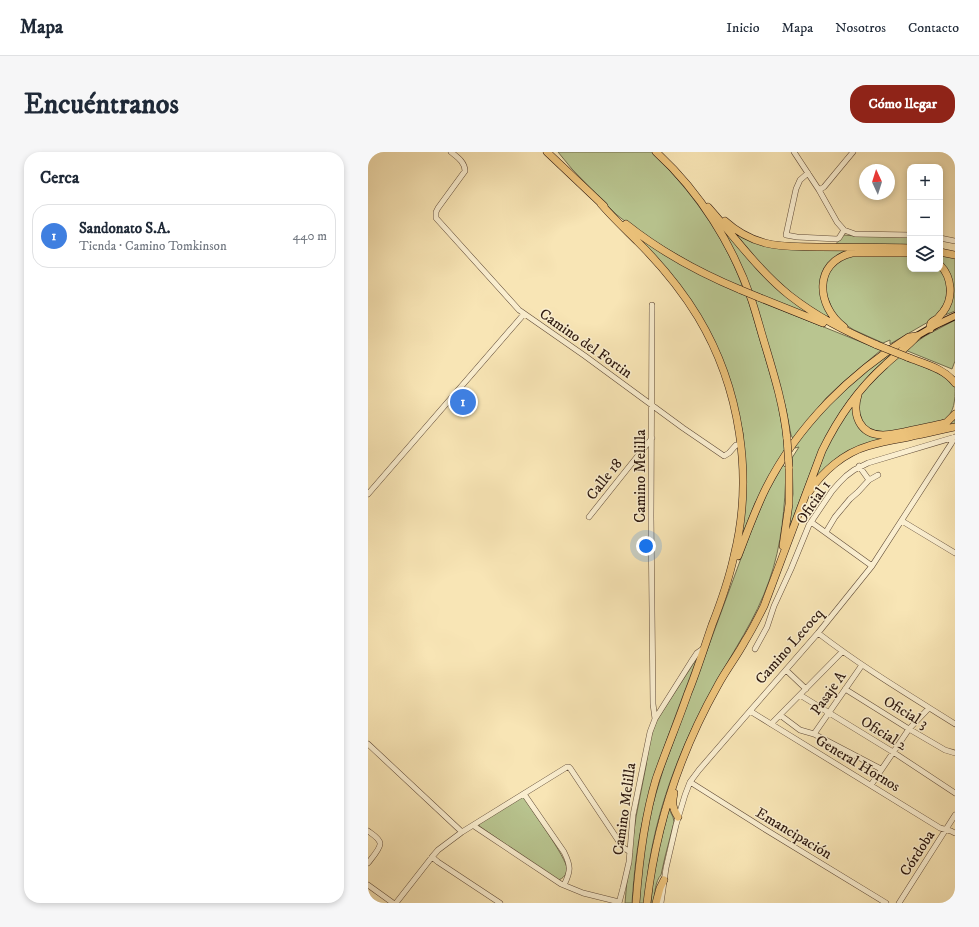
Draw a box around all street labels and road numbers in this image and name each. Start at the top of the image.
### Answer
street label: Camino del Fortin [536,304,636,383]
street label: Camino Melilla [631,429,650,523]
street label: Calle 18 [582,455,627,504]
street label: Oficial 1 [792,477,835,528]
street label: Camino Lecocq [751,604,828,688]
street label: Pasaje A [807,667,851,719]
street label: Oficial 3 [880,692,932,733]
street label: Oficial 2 [857,712,911,755]
street label: General Hornos [812,731,904,796]
street label: Camino Melilla [609,761,640,857]
street label: Emancipación [752,803,836,864]
street label: Córdoba [896,826,940,880]

